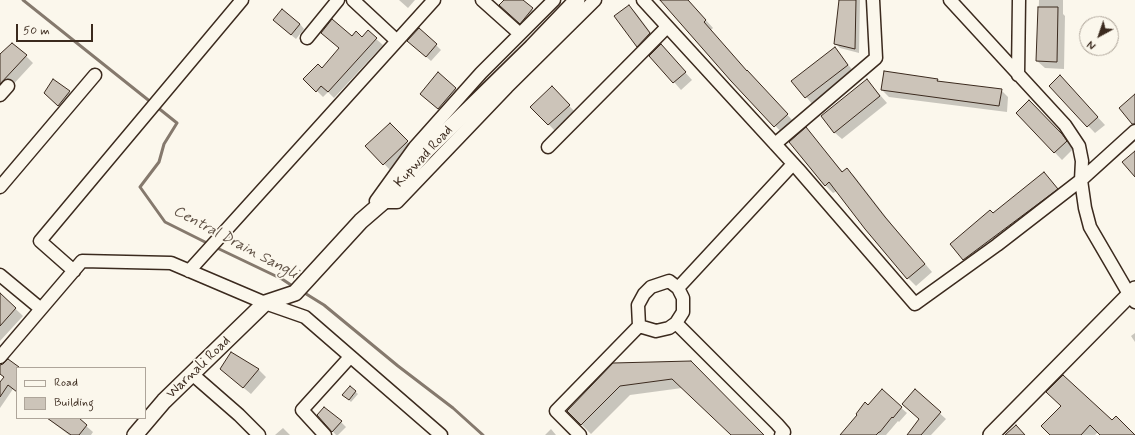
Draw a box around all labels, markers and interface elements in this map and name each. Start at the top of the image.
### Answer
scale bar [18,16,95,42]
north arrow [1079,16,1119,56]
text: 50 m [23,23,50,39]
text: N [1085,37,1099,52]
street label: Kupwad Road [391,123,457,191]
water label: Central Drain Sangli [170,203,300,283]
street label: Warnali Road [163,333,235,403]
legend [16,367,146,419]
text: Road [54,375,78,391]
text: Building [54,395,94,411]

